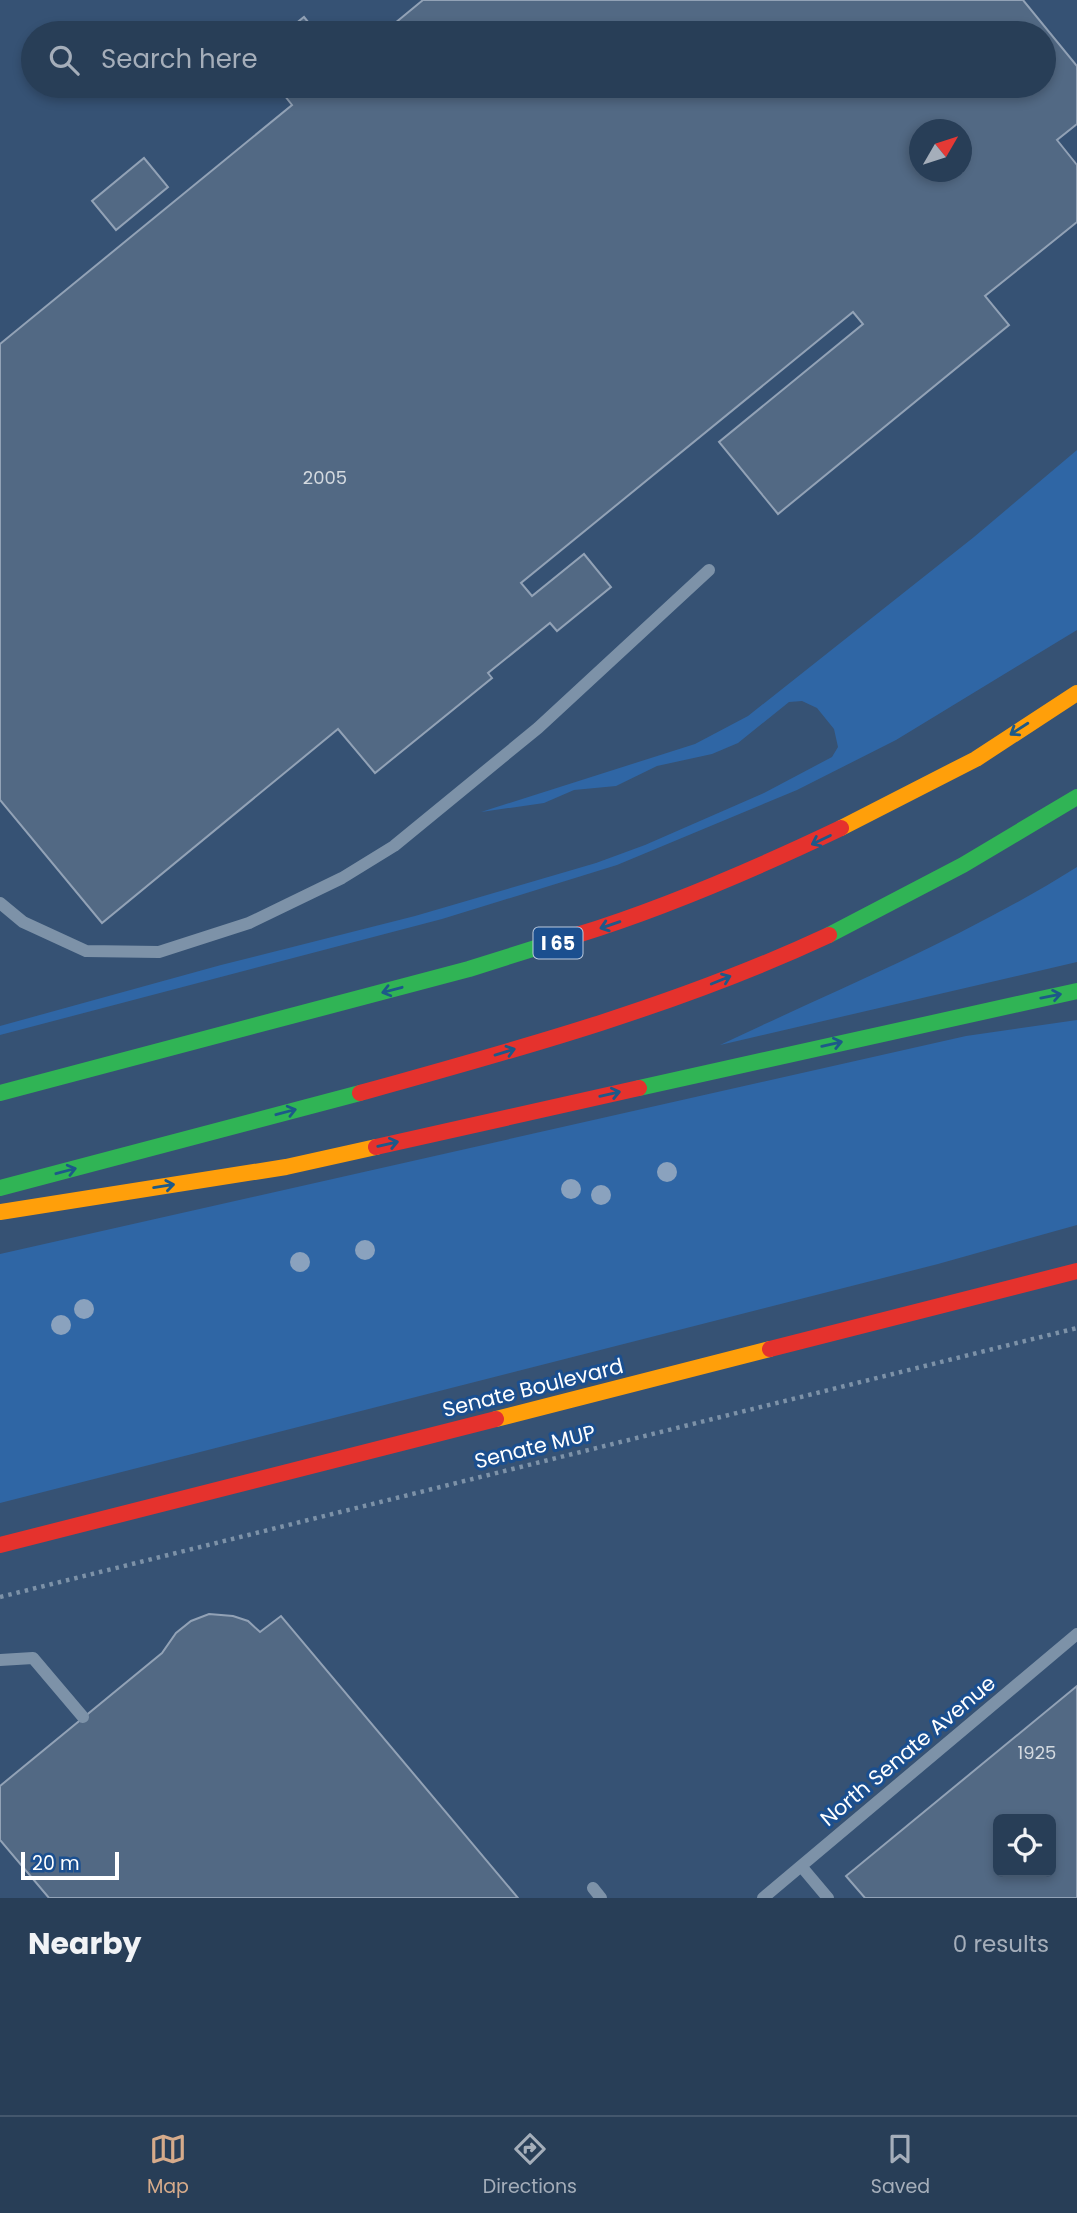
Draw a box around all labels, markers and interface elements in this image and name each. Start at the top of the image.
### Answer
search box [21,21,1056,98]
icon: search [45,41,83,79]
text: Search here [101,41,258,77]
north arrow [909,119,972,182]
house number: 2005 [303,465,347,490]
one-way arrow [1010,722,1029,736]
one-way arrow [811,833,832,847]
one-way arrow [600,920,622,932]
road number: I 65 [534,928,582,959]
one-way arrow [710,973,731,986]
one-way arrow [381,984,404,997]
one-way arrow [1039,988,1062,1002]
one-way arrow [820,1037,843,1050]
one-way arrow [494,1044,516,1057]
one-way arrow [598,1087,621,1100]
one-way arrow [274,1105,297,1118]
one-way arrow [376,1137,399,1150]
one-way arrow [54,1164,77,1177]
one-way arrow [152,1179,175,1192]
street label: Senate Boulevard [440,1351,626,1424]
street label: Senate MUP [471,1417,598,1476]
street label: North Senate Avenue [814,1669,1002,1833]
house number: 1925 [1018,1740,1056,1765]
map controls [993,1814,1056,1877]
button: locate [993,1814,1056,1877]
scale bar [21,1849,119,1881]
text: 20 m [32,1850,80,1877]
text: Nearby [28,1922,142,1965]
text: 0 results [953,1928,1049,1960]
tab: Map [147,2130,189,2201]
tab: Directions [483,2130,577,2201]
tab: Saved [871,2130,930,2201]

